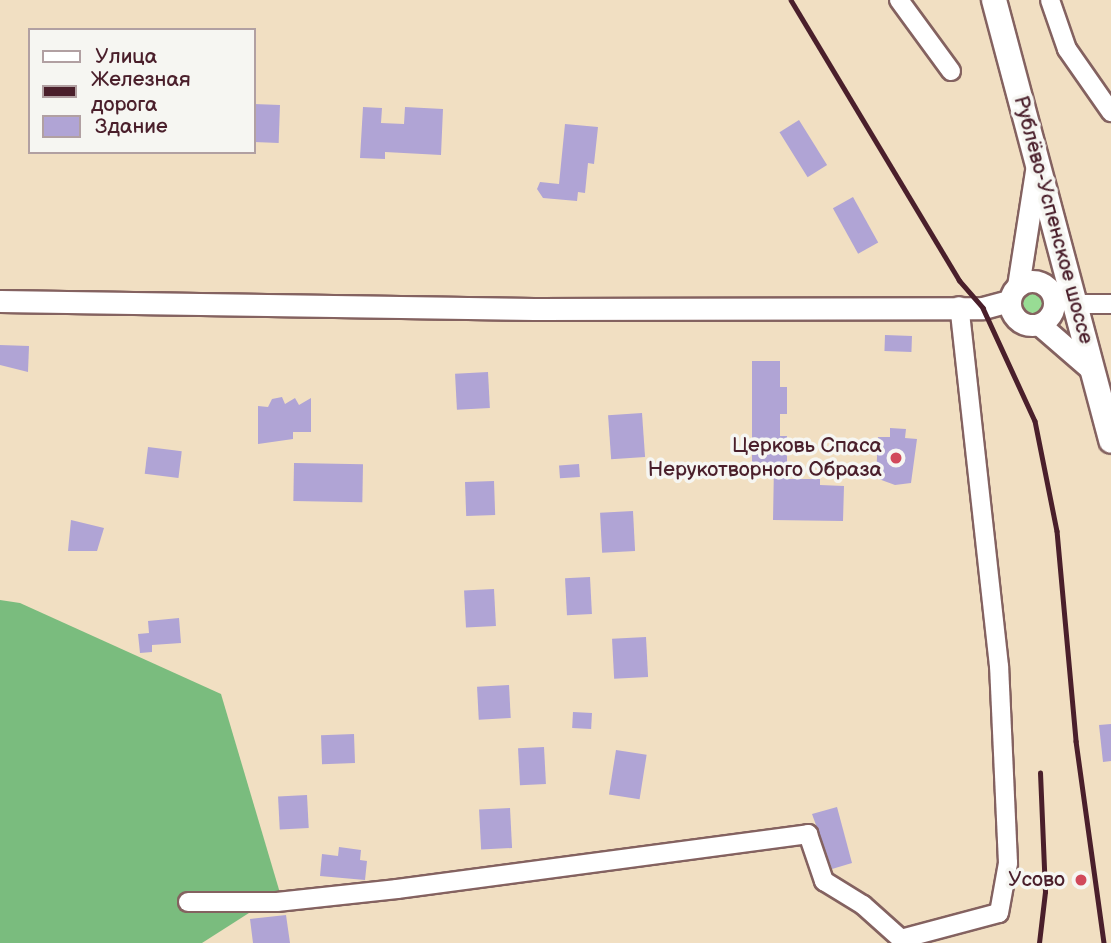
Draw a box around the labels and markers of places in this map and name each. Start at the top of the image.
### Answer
place label: Церковь Спаса Нерукотворного Образа [648,433,882,483]
marker: Церковь Спаса Нерукотворного Образа [888,450,904,466]
place label: Усово [1008,867,1065,893]
marker: Усово [1071,870,1091,890]

